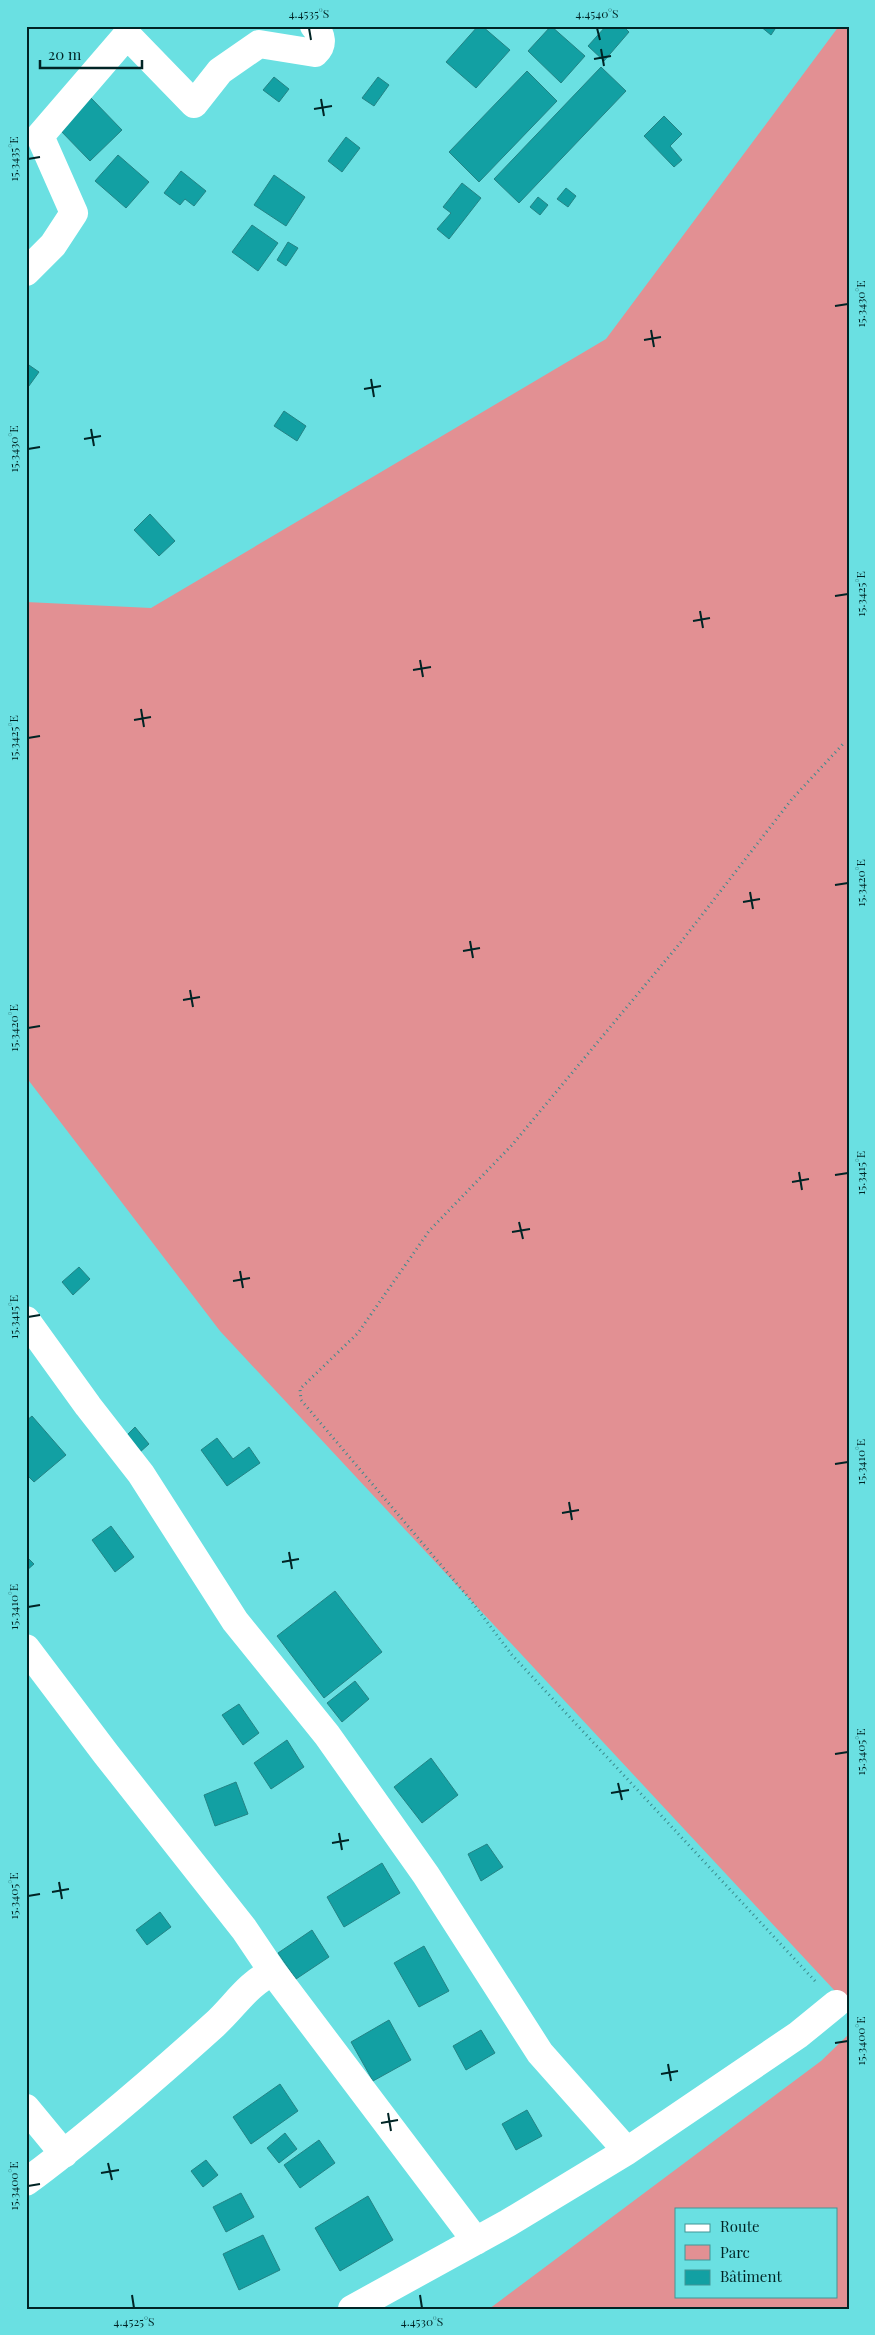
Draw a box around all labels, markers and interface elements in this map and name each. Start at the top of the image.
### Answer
text: 4.4535°S [289,5,329,21]
text: 4.4540°S [575,5,619,21]
scale bar [40,38,142,70]
text: 20 m [48,44,82,64]
text: 15.3435°E [5,136,21,182]
text: 15.3430°E [852,281,868,327]
text: 15.3430°E [5,426,21,472]
text: 15.3425°E [852,571,868,617]
text: 15.3425°E [5,715,21,761]
text: 15.3420°E [852,859,868,907]
text: 15.3420°E [5,1004,21,1052]
text: 15.3415°E [852,1151,868,1195]
text: 15.3415°E [5,1295,21,1339]
text: 15.3410°E [852,1439,868,1485]
text: 15.3410°E [5,1584,21,1630]
text: 15.3405°E [852,1728,868,1776]
text: 15.3405°E [5,1872,21,1920]
text: 15.3400°E [852,2017,868,2065]
text: 15.3400°E [5,2162,21,2210]
legend [675,2208,838,2298]
text: Route [720,2216,760,2236]
text: Parc [720,2242,750,2262]
text: Bâtiment [720,2266,782,2286]
text: 4.4525°S [114,2313,154,2329]
text: 4.4530°S [401,2313,443,2329]

